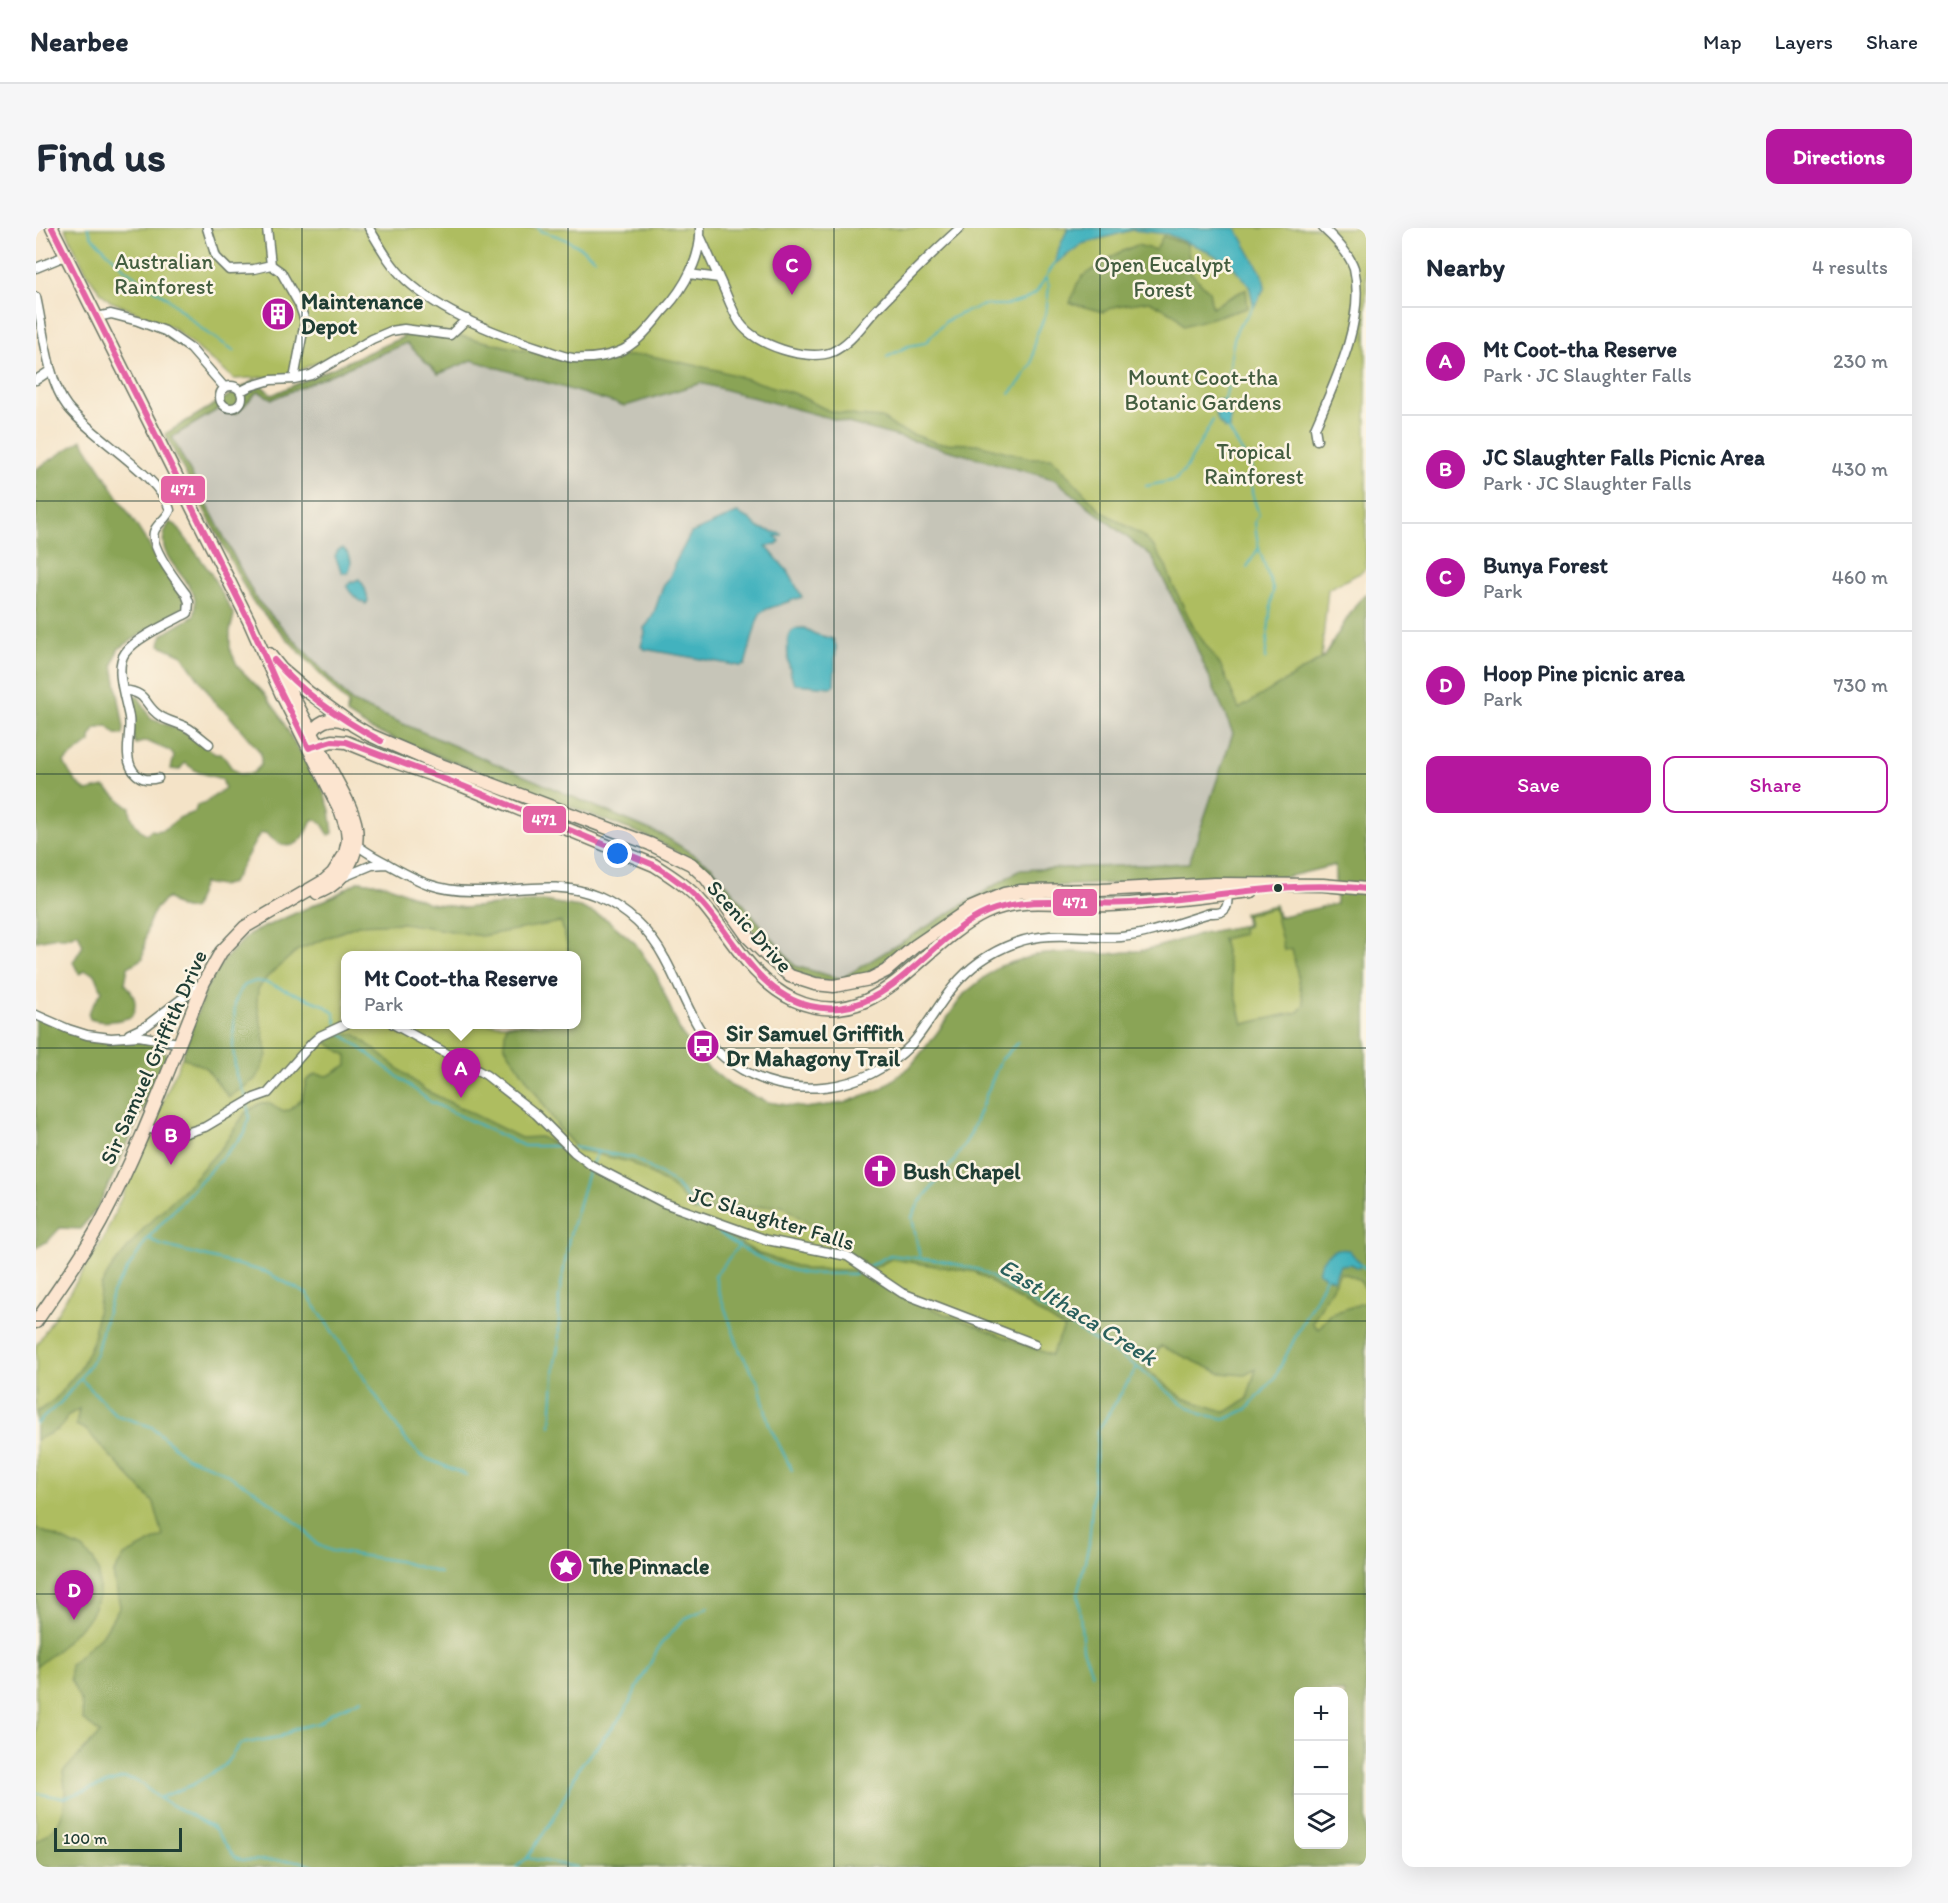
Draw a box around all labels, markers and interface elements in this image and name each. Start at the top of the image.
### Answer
text: Nearbee [30,24,129,58]
text: Map [1703,29,1742,54]
text: Layers [1775,29,1833,54]
text: Share [1866,29,1918,54]
button: Directions [1766,129,1912,184]
text: Find us [36,131,166,182]
pin: C [772,245,812,295]
park label: Australian Rainforest [114,248,214,300]
park label: Open Eucalypt Forest [1094,251,1232,303]
text: Nearby [1426,251,1505,283]
text: 4 results [1812,255,1888,279]
place label: Maintenance Depot [301,288,423,340]
building icon: Maintenance Depot [260,296,296,332]
text: Mt Coot-tha Reserve [1483,336,1677,363]
text: A [1439,349,1452,373]
text: 230 m [1833,349,1888,373]
text: Park · JC Slaughter Falls [1483,363,1692,387]
park label: Mount Coot-tha Botanic Gardens [1125,364,1281,416]
park label: Tropical Rainforest [1204,438,1304,490]
text: JC Slaughter Falls Picnic Area [1483,444,1765,471]
text: B [1439,457,1452,481]
text: 430 m [1831,457,1888,481]
text: Park · JC Slaughter Falls [1483,471,1692,495]
line badge: 471 [160,475,206,504]
text: 471 [171,480,196,499]
text: Bunya Forest [1483,552,1608,579]
text: C [1439,565,1452,589]
text: 460 m [1832,565,1888,589]
text: Park [1483,579,1522,603]
text: Hoop Pine picnic area [1483,660,1685,687]
text: D [1439,673,1452,697]
text: 730 m [1834,673,1888,697]
text: Park [1483,687,1522,711]
button: Save [1426,756,1651,813]
button: Share [1663,756,1888,813]
line badge: 471 [522,805,567,834]
text: 471 [532,810,557,829]
your location [603,839,632,868]
street label: Scenic Drive [701,874,798,978]
unlabelled marker [1272,882,1284,894]
line badge: 471 [1052,888,1098,917]
text: 471 [1063,893,1088,912]
street label: Sir Samuel Griffith Drive [94,946,213,1169]
popup [341,951,581,1029]
text: Mt Coot-tha Reserve [364,965,558,992]
text: Park [364,992,403,1016]
place label: Sir Samuel Griffith Dr Mahagony Trail [726,1020,904,1072]
bus stop icon: Sir Samuel Griffith Dr Mahagony Trail [685,1028,721,1064]
pin: A [442,1048,480,1098]
pin: B [152,1116,190,1165]
church icon: Bush Chapel [862,1153,898,1189]
place label: Bush Chapel [903,1158,1021,1185]
street label: JC Slaughter Falls [686,1181,858,1256]
water label: East Ithaca Creek [994,1252,1164,1372]
place icon: The Pinnacle [548,1548,584,1584]
place label: The Pinnacle [588,1553,709,1580]
pin: D [54,1570,93,1620]
map controls [1294,1687,1348,1849]
button: + [1294,1687,1348,1741]
button: − [1294,1741,1348,1795]
button: layers [1294,1795,1348,1849]
scale bar [54,1825,182,1852]
text: 100 m [63,1829,107,1848]

